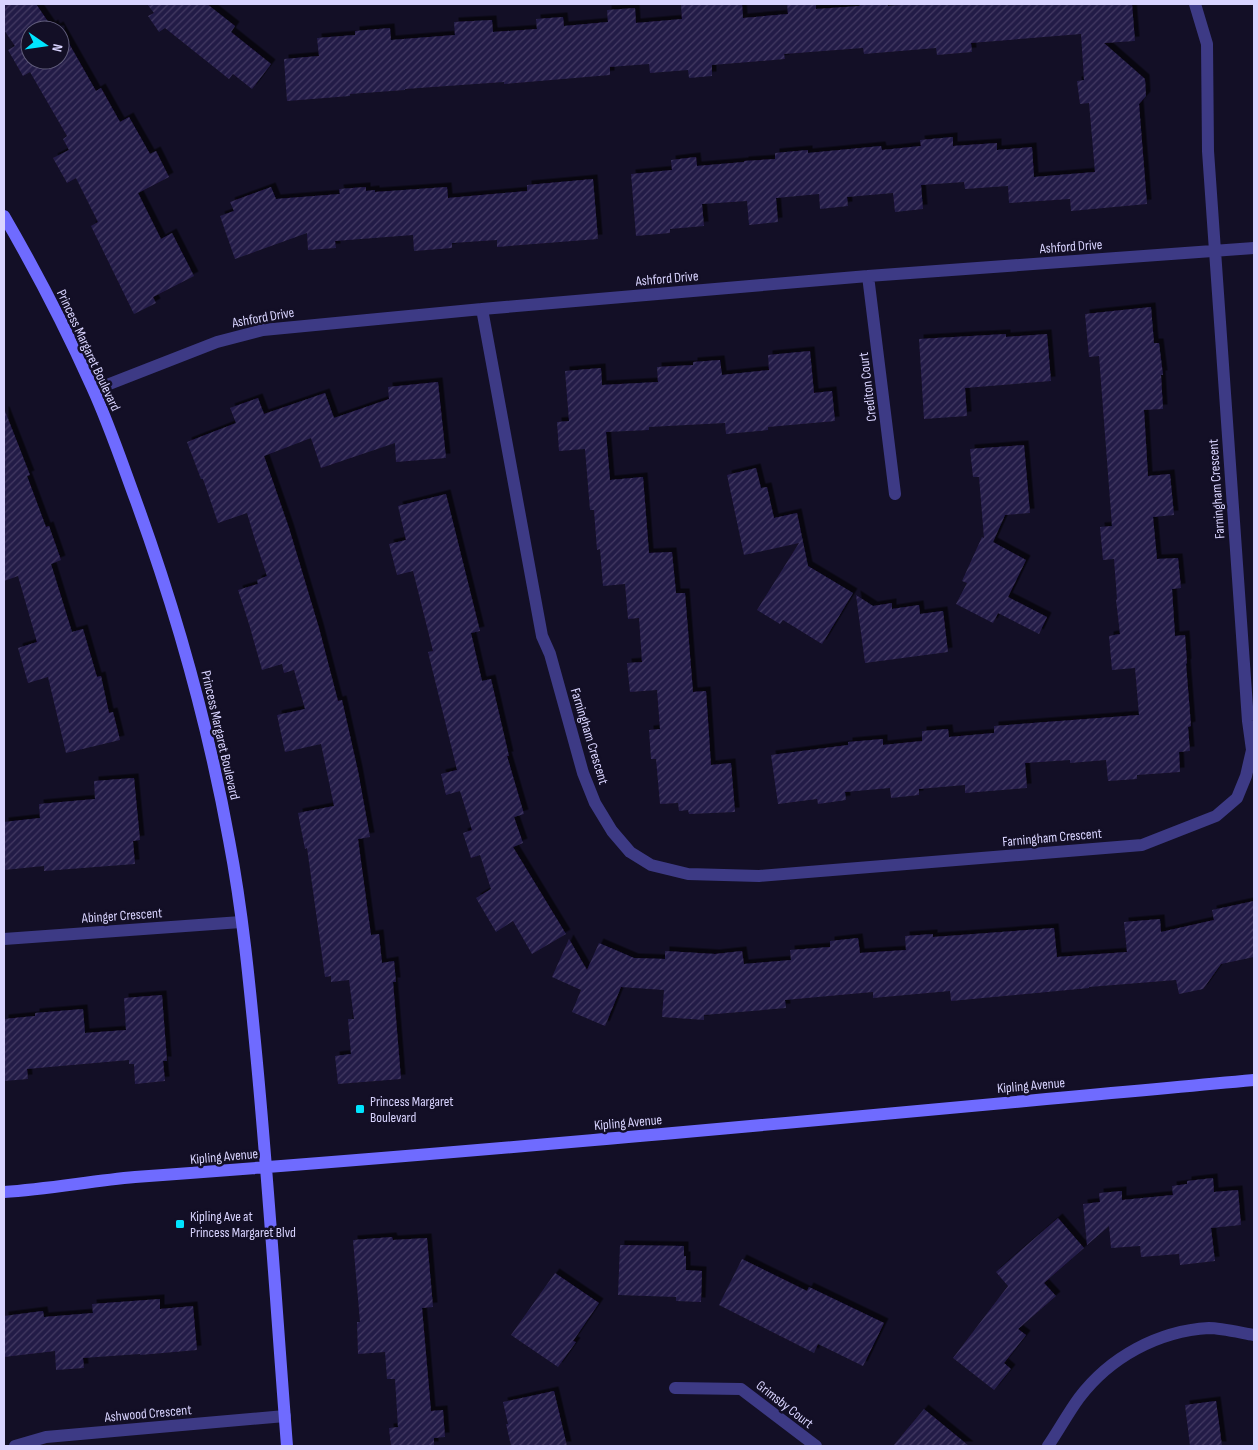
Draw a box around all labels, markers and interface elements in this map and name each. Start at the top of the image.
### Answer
north arrow [20,20,70,70]
text: N [48,42,66,53]
street label: Ashford Drive [1038,236,1103,257]
street label: Ashford Drive [634,267,699,290]
street label: Princess Margaret Boulevard [53,287,124,414]
street label: Ashford Drive [230,304,296,331]
street label: Crediton Court [855,351,880,423]
street label: Farningham Crescent [1205,439,1228,539]
street label: Princess Margaret Boulevard [197,669,244,802]
street label: Farningham Crescent [567,686,612,786]
street label: Farningham Crescent [1002,825,1103,850]
street label: Abinger Crescent [80,904,163,927]
street label: Kipling Avenue [996,1074,1066,1097]
place label: Princess Margaret Boulevard [370,1093,454,1126]
marker: Princess Margaret Boulevard [354,1103,366,1115]
street label: Kipling Avenue [593,1111,663,1134]
street label: Kipling Avenue [189,1145,259,1168]
place label: Kipling Ave at Princess Margaret Blvd [190,1208,296,1241]
marker: Kipling Ave at Princess Margaret Blvd [174,1218,186,1230]
street label: Grimsby Court [753,1377,817,1432]
street label: Ashwood Crescent [103,1401,192,1426]

